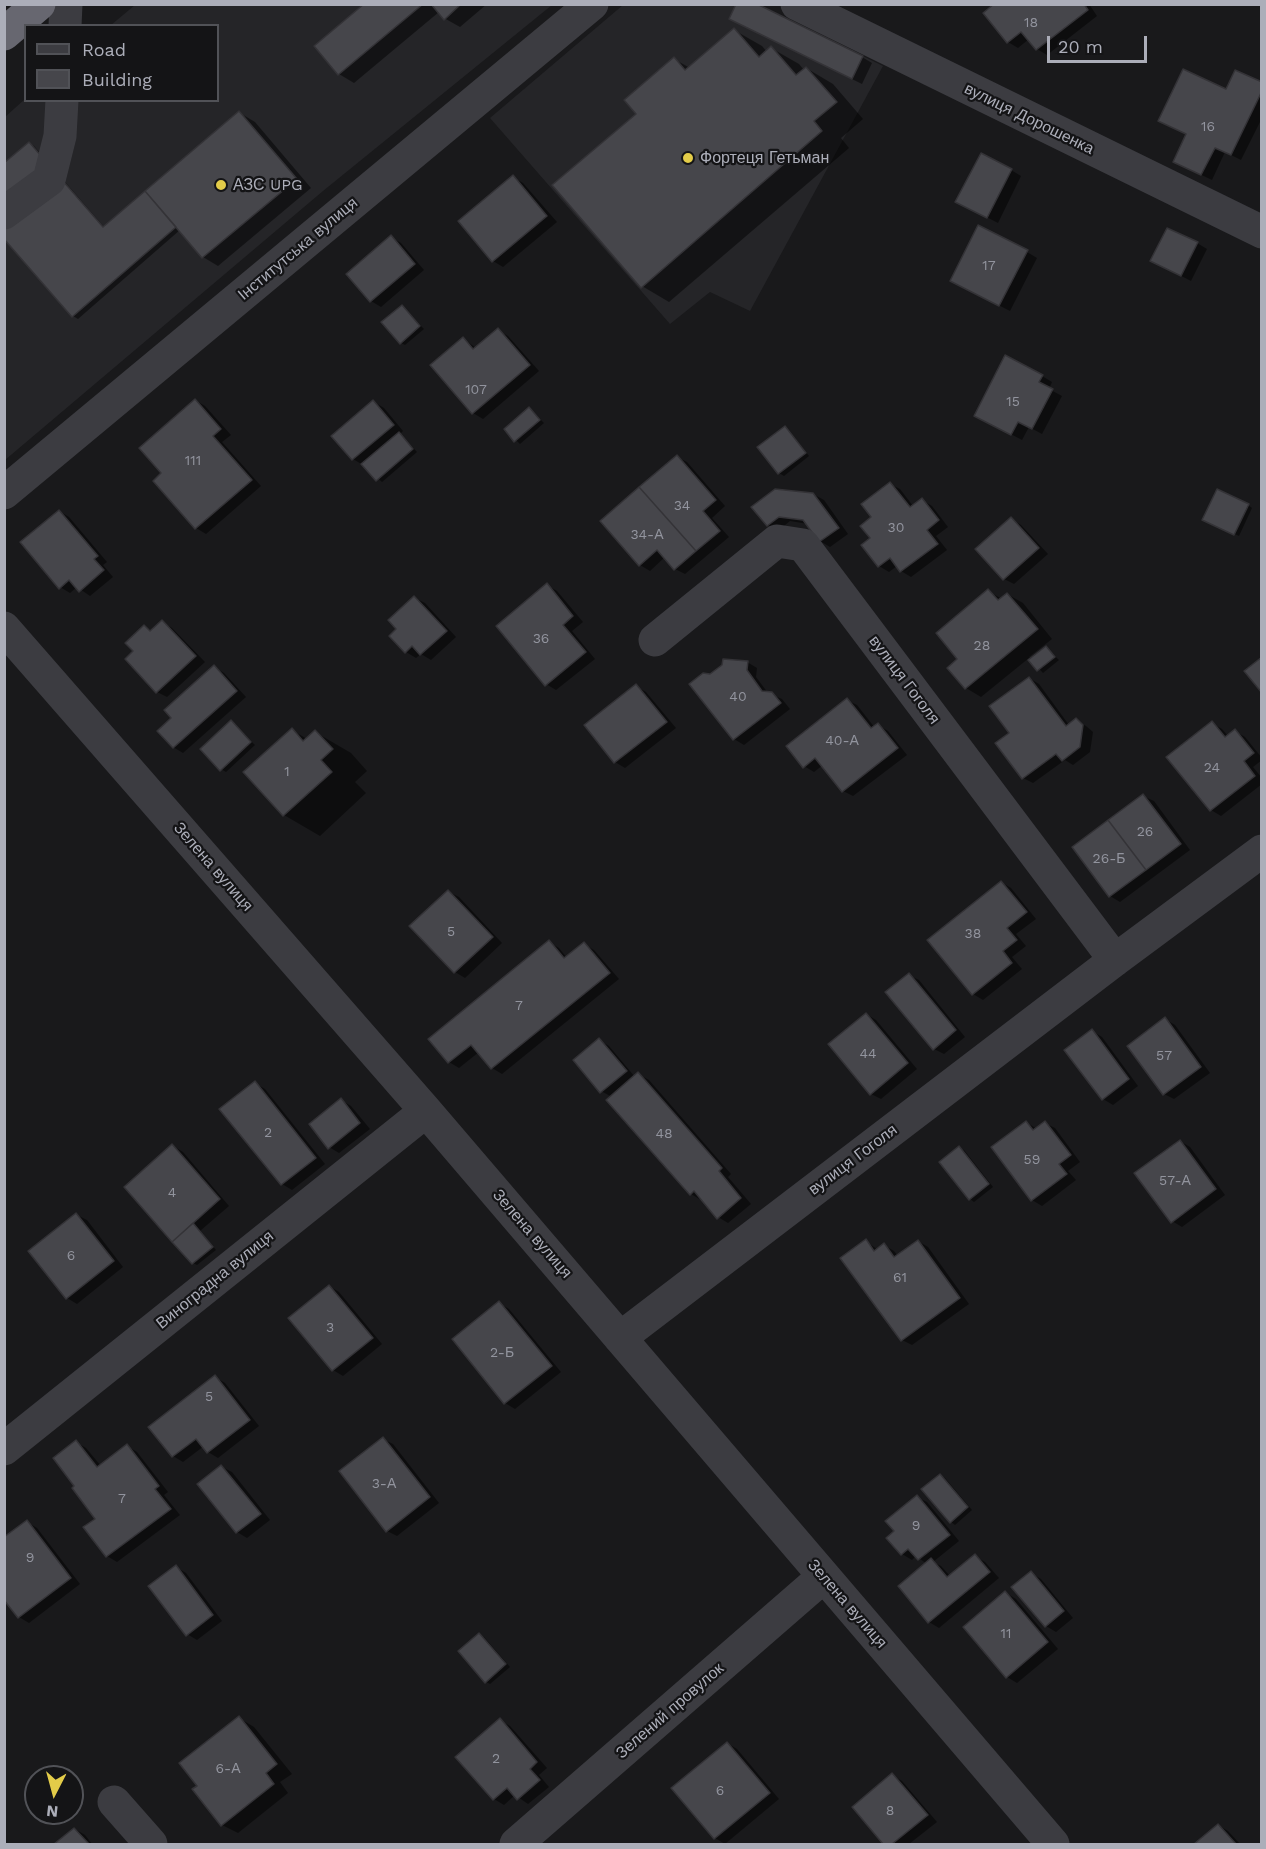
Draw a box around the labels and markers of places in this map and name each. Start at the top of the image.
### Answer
place label: Фортеця Гетьман [700,148,829,168]
marker: Фортеця Гетьман [681,151,695,165]
place label: АЗС UPG [233,175,303,195]
marker: АЗС UPG [214,178,228,192]

